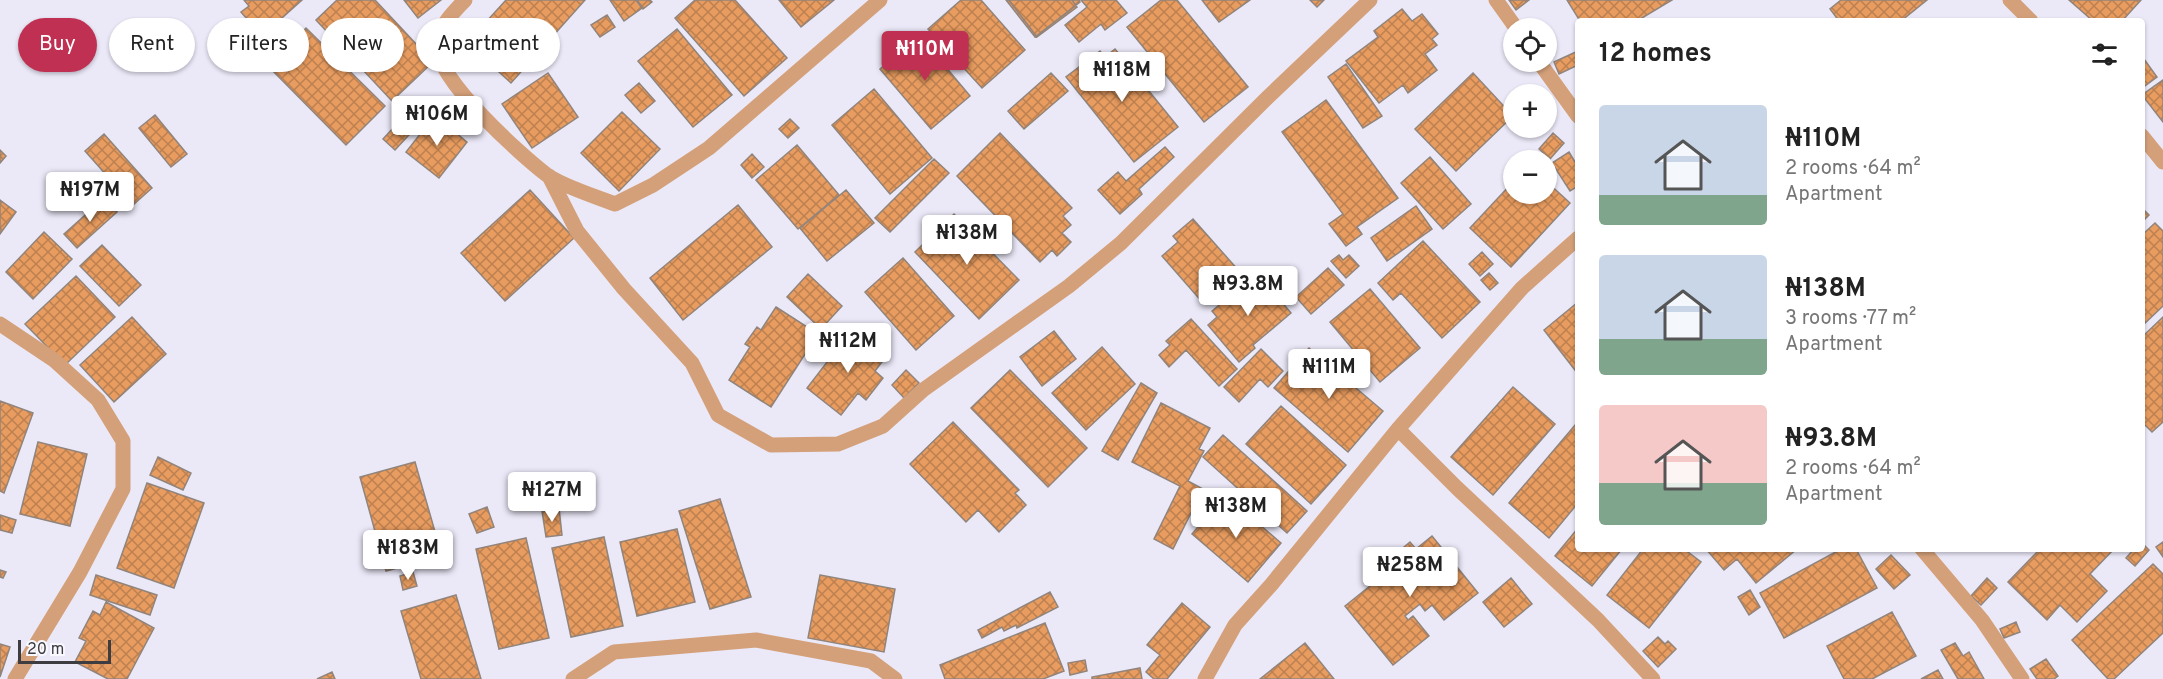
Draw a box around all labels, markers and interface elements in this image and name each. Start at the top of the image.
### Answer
chip: Buy [18,18,97,72]
chip: Rent [109,18,195,72]
chip: Filters [207,18,309,72]
chip: New [321,18,404,72]
chip: Apartment [416,18,560,72]
map controls [1503,18,1557,204]
button: locate [1503,18,1557,72]
pin: ₦110M [883,31,967,82]
text: ₦110M [896,37,954,63]
text: 12 homes [1599,38,1712,71]
icon: filters [2088,38,2121,71]
pin: ₦118M [1080,52,1164,103]
text: ₦118M [1093,58,1151,84]
button: + [1503,84,1557,138]
pin: ₦106M [395,96,479,147]
text: ₦106M [405,102,469,128]
text: ₦110M [1785,123,1861,156]
icon: home [1647,129,1719,201]
button: − [1503,150,1557,204]
text: 2 rooms · 64 m² [1785,156,1921,182]
pin: ₦197M [48,172,132,223]
text: ₦197M [60,178,120,204]
text: Apartment [1785,182,1883,208]
pin: ₦138M [925,215,1009,266]
text: ₦138M [936,221,998,247]
pin: ₦93.8M [1199,266,1297,317]
text: ₦93.8M [1213,272,1283,298]
text: ₦138M [1785,273,1866,306]
icon: home [1647,279,1719,351]
text: 3 rooms · 77 m² [1785,306,1916,332]
pin: ₦112M [806,323,890,374]
text: ₦112M [819,329,877,355]
text: Apartment [1785,332,1883,358]
pin: ₦111M [1287,349,1371,400]
text: ₦111M [1302,355,1356,381]
text: ₦93.8M [1785,423,1877,456]
icon: home [1647,429,1719,501]
text: 2 rooms · 64 m² [1785,456,1921,482]
pin: ₦127M [510,472,594,523]
text: ₦127M [522,478,582,504]
text: Apartment [1785,482,1883,508]
pin: ₦138M [1194,488,1278,539]
text: ₦138M [1205,494,1267,520]
pin: ₦183M [366,530,450,581]
text: ₦183M [377,536,439,562]
pin: ₦258M [1368,547,1452,598]
text: ₦258M [1377,553,1443,579]
scale bar [18,637,111,664]
text: 20 m [27,640,64,660]

